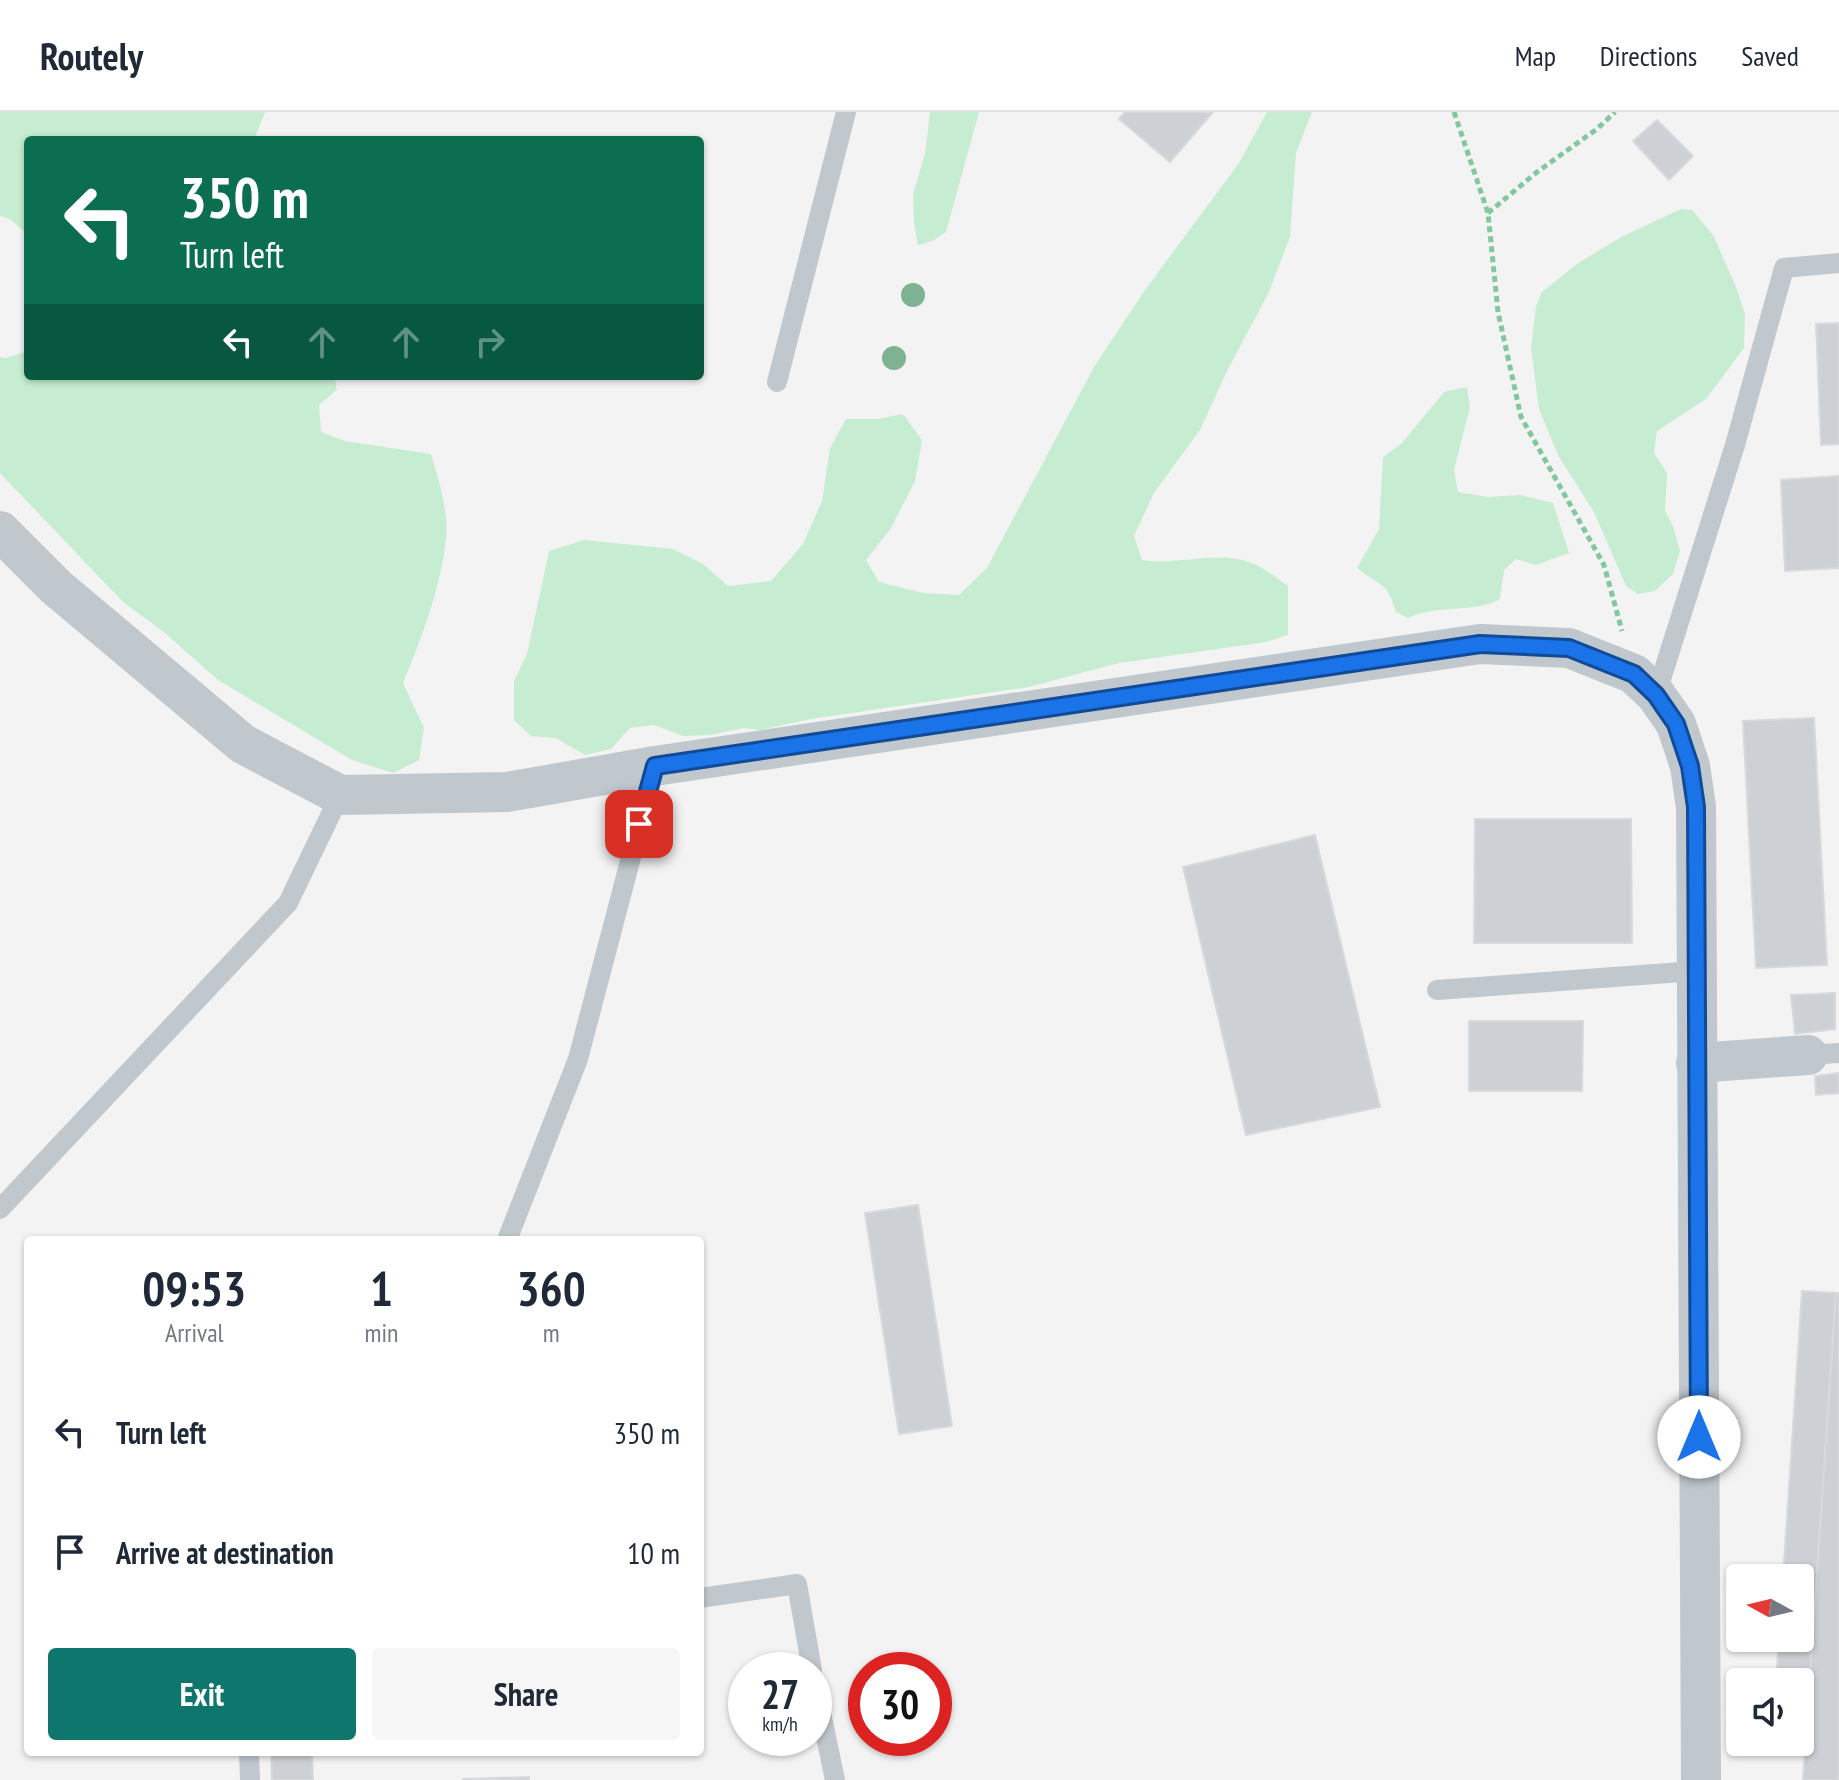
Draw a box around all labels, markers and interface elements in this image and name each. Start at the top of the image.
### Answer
text: Routely [40,31,143,80]
text: Map [1515,37,1556,74]
text: Directions [1600,37,1697,74]
text: Saved [1741,37,1799,74]
text: 350 m [180,161,309,233]
icon: left [48,168,152,272]
text: Turn left [180,231,284,278]
icon: left [216,320,260,364]
icon: ahead [300,320,344,364]
icon: ahead [384,320,428,364]
icon: right [468,320,512,364]
pin [605,790,673,858]
icon: arrive [617,802,661,846]
text: 09:53 [142,1257,246,1319]
text: 1 [370,1257,393,1319]
text: 360 [517,1257,586,1319]
text: Arrival [165,1316,224,1349]
text: min [364,1316,398,1349]
text: m [543,1316,560,1349]
position arrow [1657,1395,1741,1479]
icon: left [48,1410,92,1454]
text: Turn left [116,1413,206,1452]
text: 350 m [614,1413,680,1452]
icon: arrive [48,1530,92,1574]
text: Arrive at destination [116,1533,334,1572]
text: 10 m [627,1533,680,1572]
north arrow [1726,1564,1814,1652]
map controls [1726,1564,1814,1756]
button: Exit [48,1648,356,1740]
button: Share [372,1648,680,1740]
speed limit sign: 30 [848,1652,952,1756]
text: 27 [761,1668,799,1720]
button: sound [1726,1668,1814,1756]
text: km/h [762,1711,798,1737]

